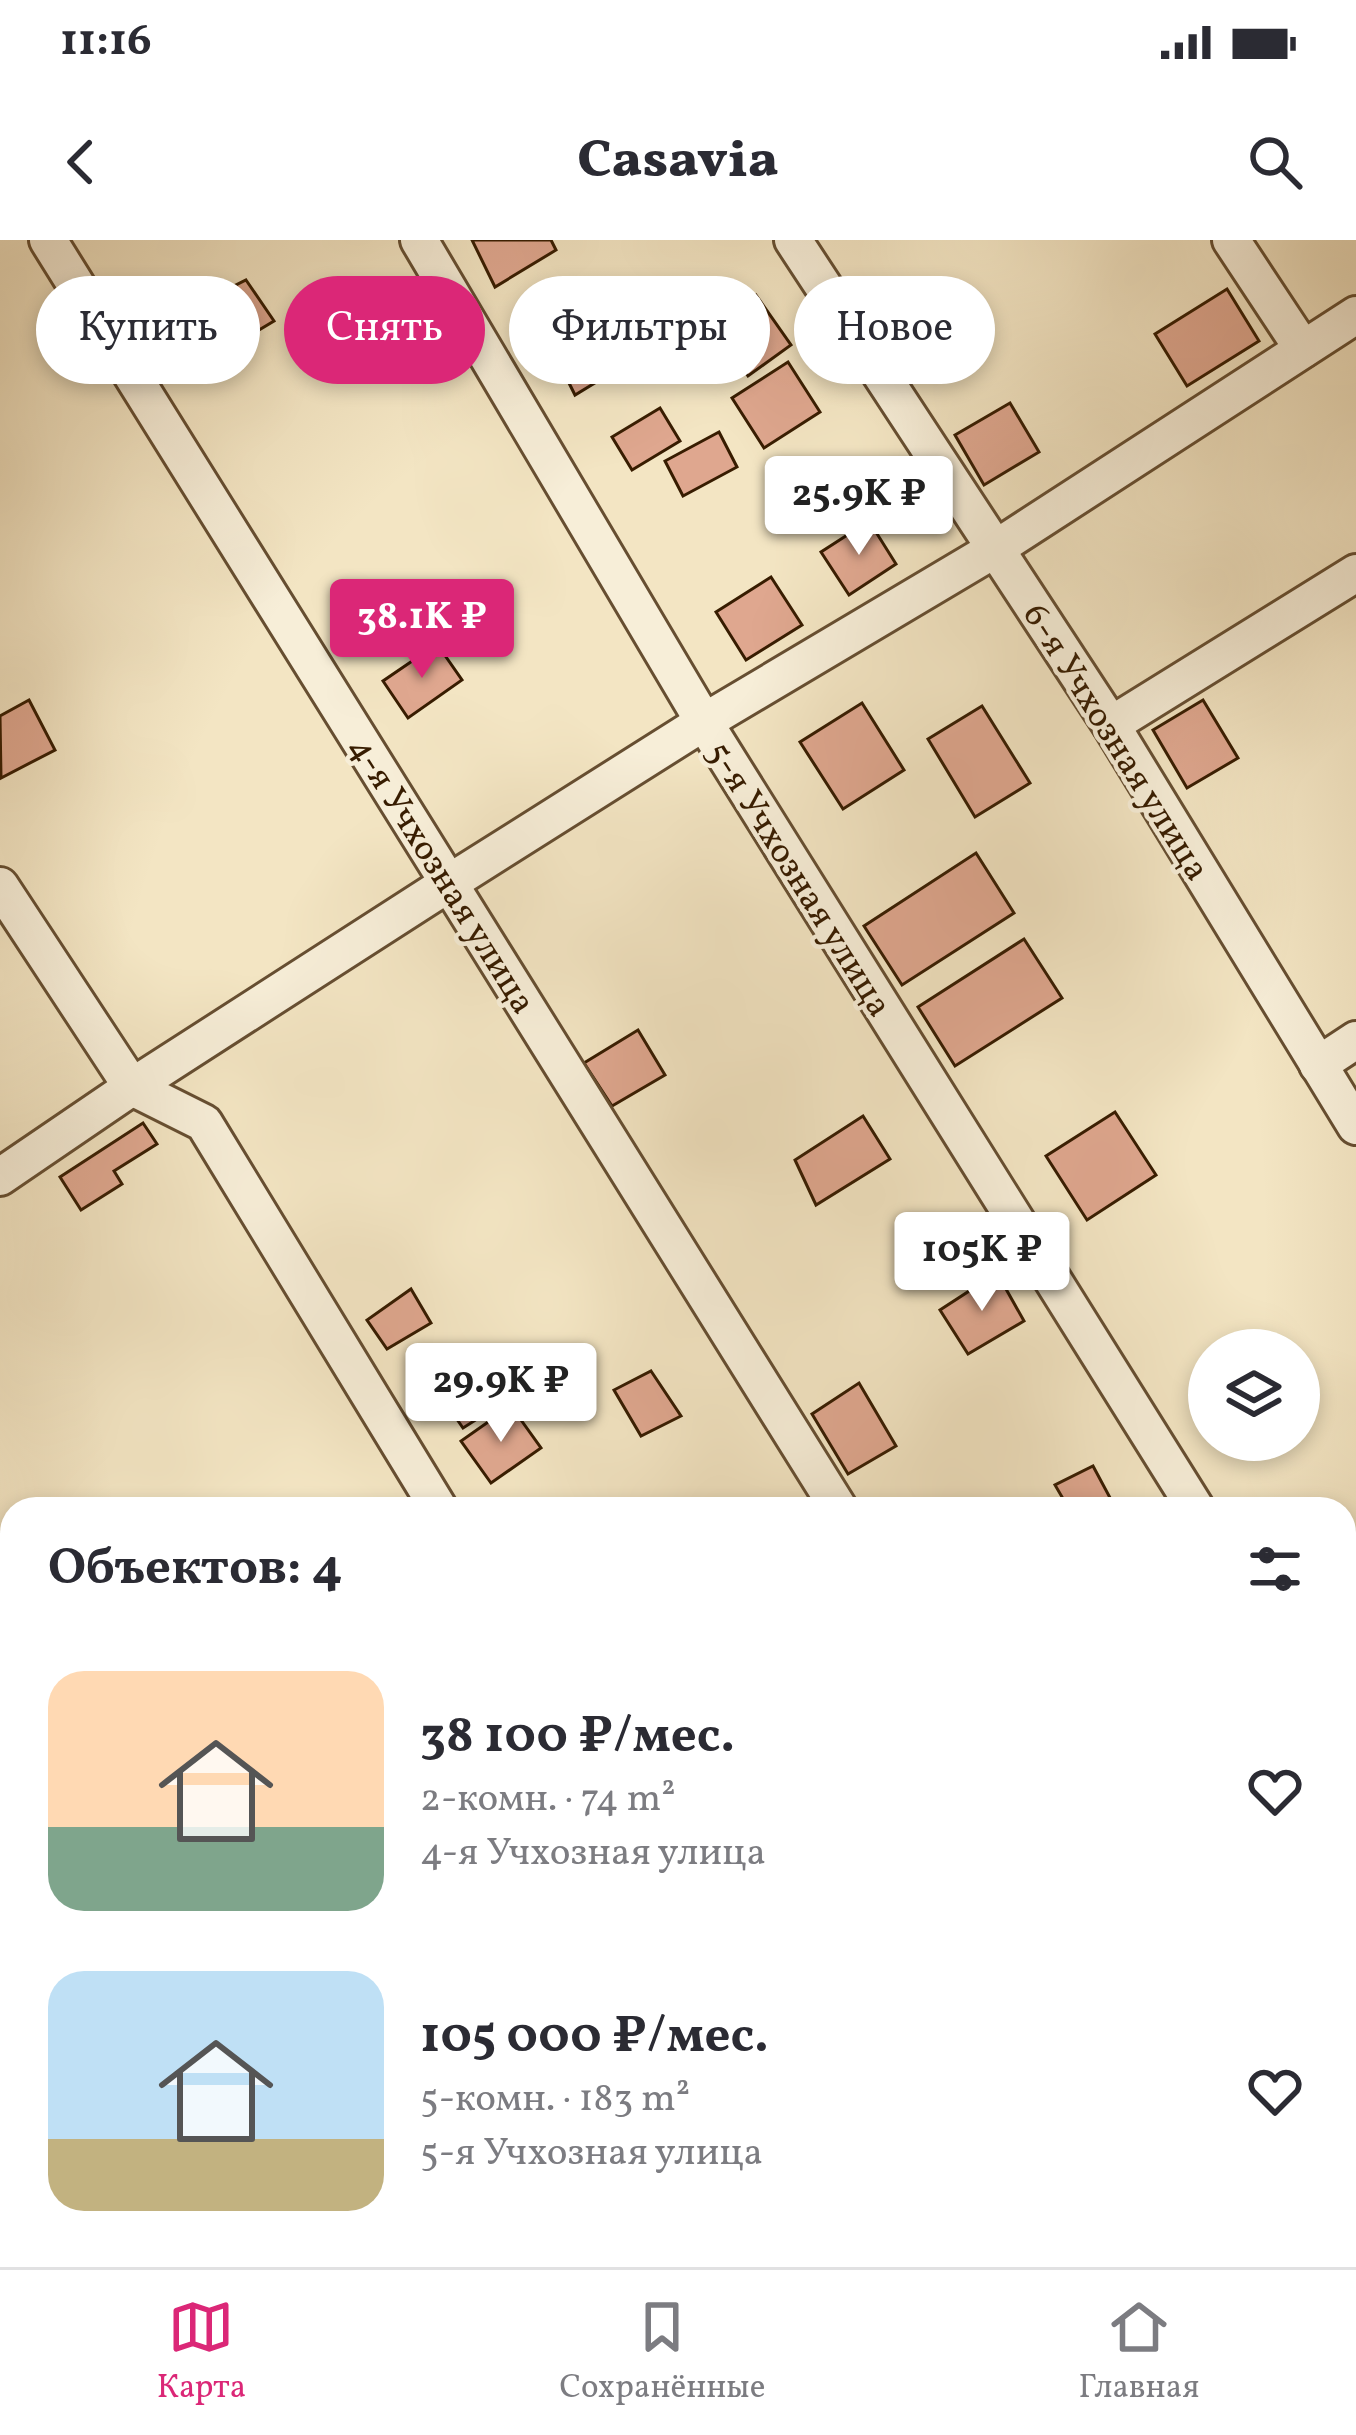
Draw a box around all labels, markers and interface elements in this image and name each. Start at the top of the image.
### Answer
text: 11:16 [60,11,152,74]
text: Casavia [577,125,779,200]
icon: back [48,129,114,195]
icon: search [1242,129,1308,195]
chip: Купить [36,276,260,384]
chip: Снять [284,276,485,384]
chip: Фильтры [509,276,770,384]
chip: Новое [794,276,995,384]
pin: 25.9K ₽ [748,456,970,558]
text: 25.9K ₽ [792,468,926,522]
pin: 38.1K ₽ [311,579,533,681]
text: 38.1K ₽ [357,591,487,645]
street label: 6-я Учхозная улица [1009,595,1220,891]
street label: 4-я Учхозная улица [335,727,546,1025]
street label: 5-я Учхозная улица [693,733,903,1028]
pin: 105K ₽ [884,1212,1080,1314]
text: 105K ₽ [921,1224,1043,1278]
map controls [1188,1329,1320,1461]
button: layers [1188,1329,1320,1461]
pin: 29.9K ₽ [390,1343,612,1445]
text: 29.9K ₽ [432,1355,570,1409]
text: Объектов: 4 [48,1534,343,1605]
icon: filters [1242,1536,1308,1602]
text: 38 100 ₽/мес. [420,1702,735,1773]
icon: home [144,1719,288,1863]
icon: heart [1242,1758,1308,1824]
text: 2-комн. · 74 m² [420,1773,676,1827]
text: 4-я Учхозная улица [420,1827,766,1881]
text: 105 000 ₽/мес. [420,2002,769,2073]
icon: home [144,2019,288,2163]
icon: heart [1242,2058,1308,2124]
text: 5-комн. · 183 m² [420,2073,690,2127]
text: 5-я Учхозная улица [420,2127,763,2181]
tab: Карта [157,2294,246,2412]
tab: Сохранённые [559,2294,765,2412]
tab: Главная [1079,2294,1199,2412]

